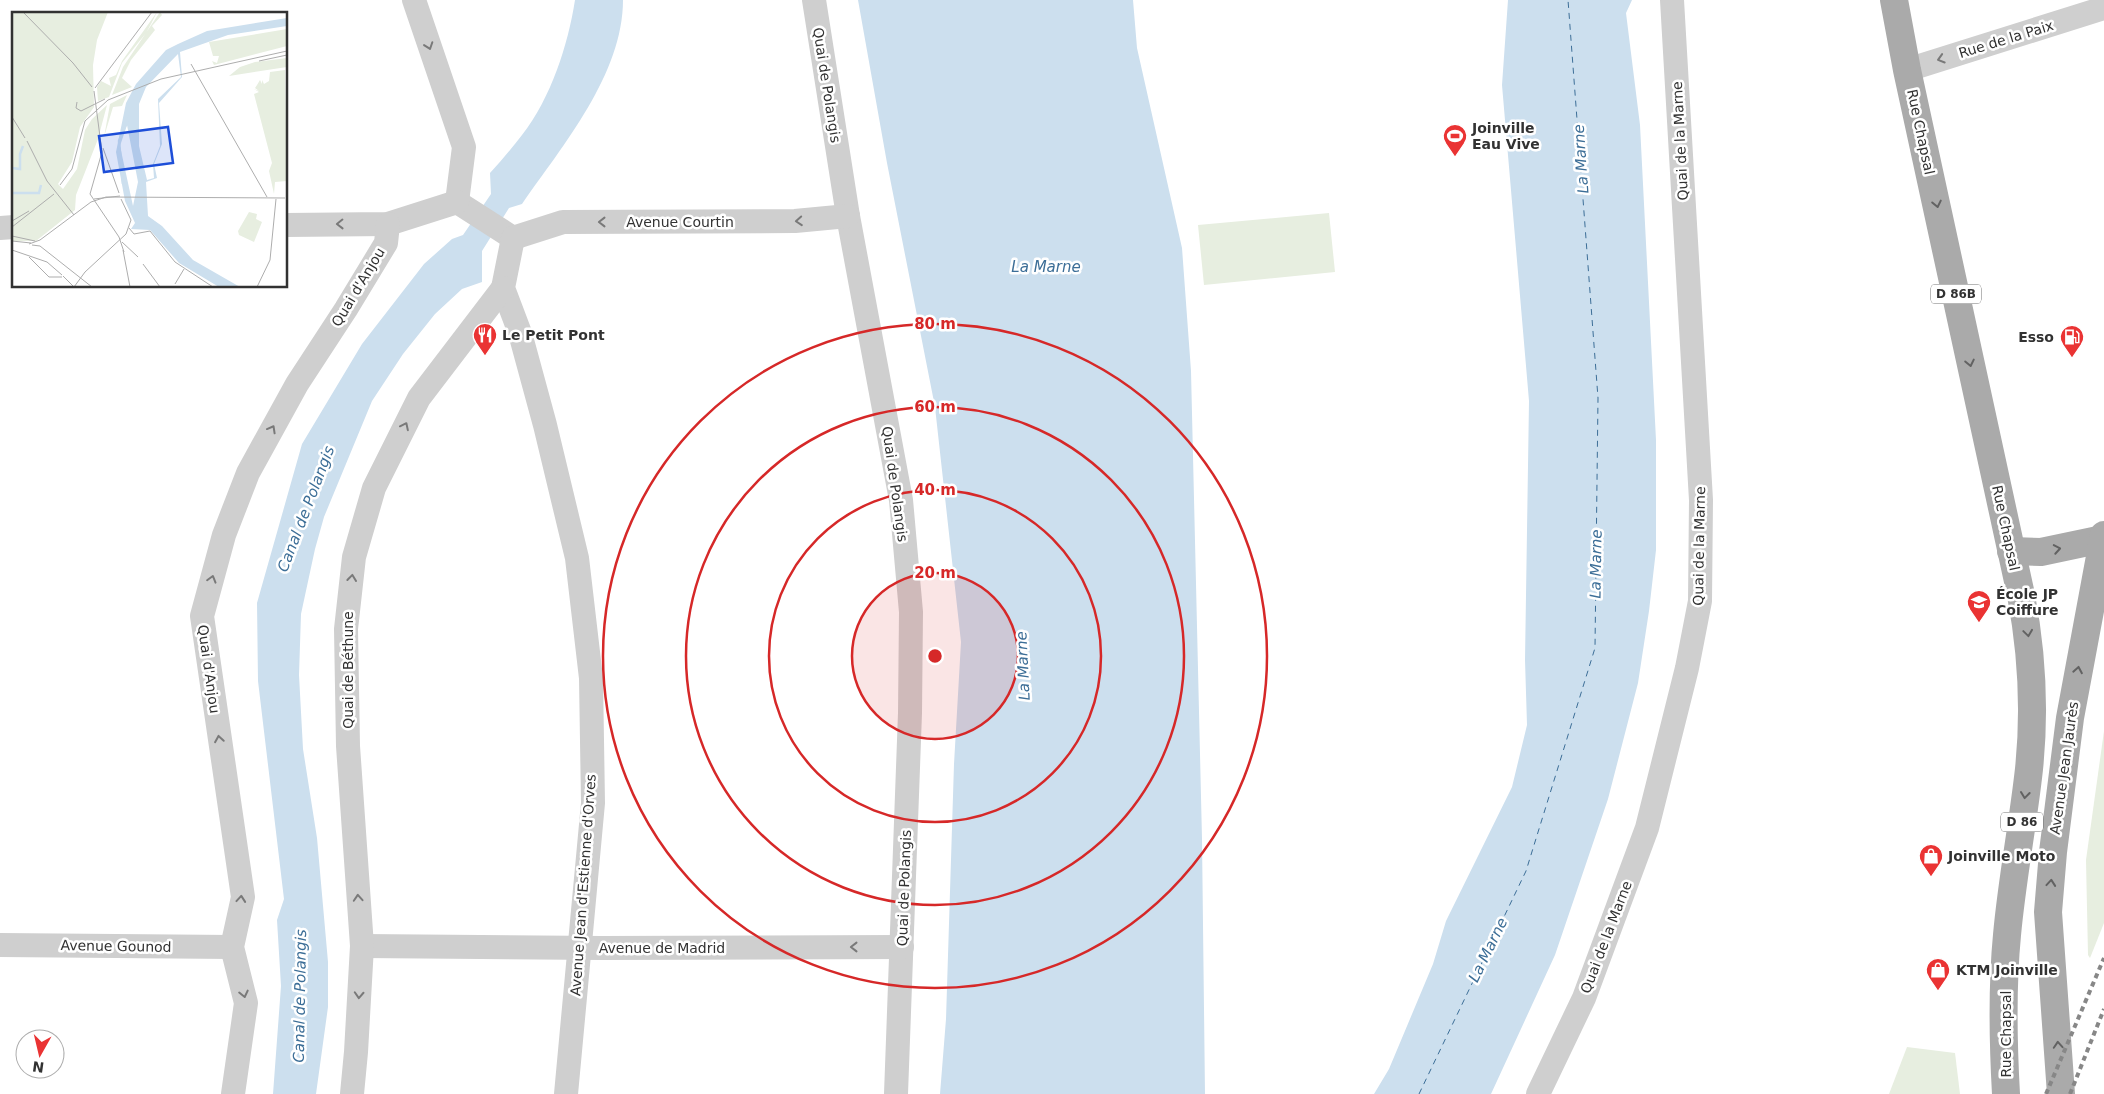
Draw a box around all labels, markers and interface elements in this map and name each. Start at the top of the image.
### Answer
inset map [12,12,288,288]
street label: Rue de la Paix [1957,17,2055,61]
street label: Quai de Polangis [810,26,844,144]
one-way arrow [424,41,434,50]
one-way arrow [1937,54,1945,64]
street label: Quai de la Marne [1669,81,1691,201]
street label: Rue Chapsal [1904,88,1938,176]
place label: Joinville Eau Vive [1471,120,1540,152]
sports icon: Joinville Eau Vive [1442,123,1468,157]
water label: La Marne [1570,124,1592,194]
one-way arrow [1931,200,1941,208]
street label: Avenue Courtin [626,214,734,230]
one-way arrow [795,215,803,226]
one-way arrow [598,217,606,227]
one-way arrow [335,219,343,229]
street label: Quai d'Anjou [328,245,388,329]
water label: La Marne [1011,258,1081,276]
road number: D 86B [1931,284,1981,304]
text: 80 m [914,315,956,333]
restaurant icon: Le Petit Pont [472,322,498,356]
fuel station icon: Esso [2059,324,2085,358]
place label: Le Petit Pont [502,327,605,343]
place label: Esso [2018,329,2054,345]
one-way arrow [1965,358,1975,367]
text: 60 m [914,398,956,416]
one-way arrow [399,422,409,431]
one-way arrow [266,425,276,434]
street label: Quai de Polangis [879,425,911,543]
water label: Canal de Polangis [274,443,338,575]
text: 40 m [914,481,956,499]
street label: Rue Chapsal [1989,484,2023,572]
street label: Quai de la Marne [1690,486,1708,606]
water label: La Marne [1586,529,1606,599]
one-way arrow [2053,545,2062,555]
text: 20 m [914,564,956,582]
one-way arrow [346,574,357,582]
one-way arrow [206,575,217,583]
place label: École JP Coiffure [1996,586,2058,618]
school or university icon: École JP Coiffure [1966,589,1992,623]
street label: Quai de Béthune [340,611,356,729]
street label: Quai d'Anjou [195,624,223,714]
one-way arrow [2022,629,2032,638]
water label: La Marne [1012,631,1034,701]
centre of rings [926,647,944,665]
one-way arrow [2073,666,2083,675]
street label: Avenue Jean Jaurès [2047,701,2081,835]
one-way arrow [214,735,224,743]
street label: Avenue Jean d'Estienne d'Orves [567,773,599,997]
one-way arrow [2021,791,2031,800]
road number: D 86 [2001,812,2043,832]
street label: Quai de Polangis [894,829,914,947]
shop icon: Joinville Moto [1918,843,1944,877]
place label: Joinville Moto [1947,848,2056,864]
street label: Quai de la Marne [1577,878,1635,996]
one-way arrow [2045,879,2056,887]
one-way arrow [353,893,364,901]
one-way arrow [236,895,247,903]
water label: La Marne [1465,915,1511,985]
water label: Canal de Polangis [290,929,310,1063]
street label: Avenue Gounod [60,937,172,955]
street label: Avenue de Madrid [599,940,725,956]
one-way arrow [849,942,857,952]
shop icon: KTM Joinville [1925,957,1951,991]
place label: KTM Joinville [1956,962,2058,978]
one-way arrow [238,990,249,999]
one-way arrow [354,991,365,999]
street label: Rue Chapsal [1998,991,2014,1077]
north arrow [15,1029,65,1079]
one-way arrow [2053,1041,2064,1049]
text: N [31,1058,45,1076]

